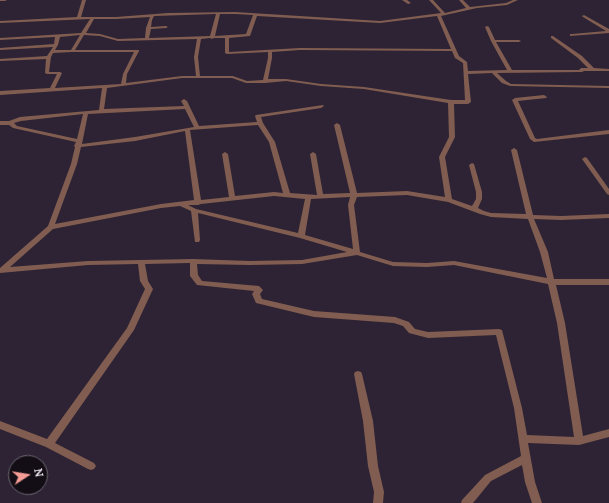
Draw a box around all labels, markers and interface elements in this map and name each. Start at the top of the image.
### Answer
north arrow [8,455,48,495]
text: N [31,467,46,478]

